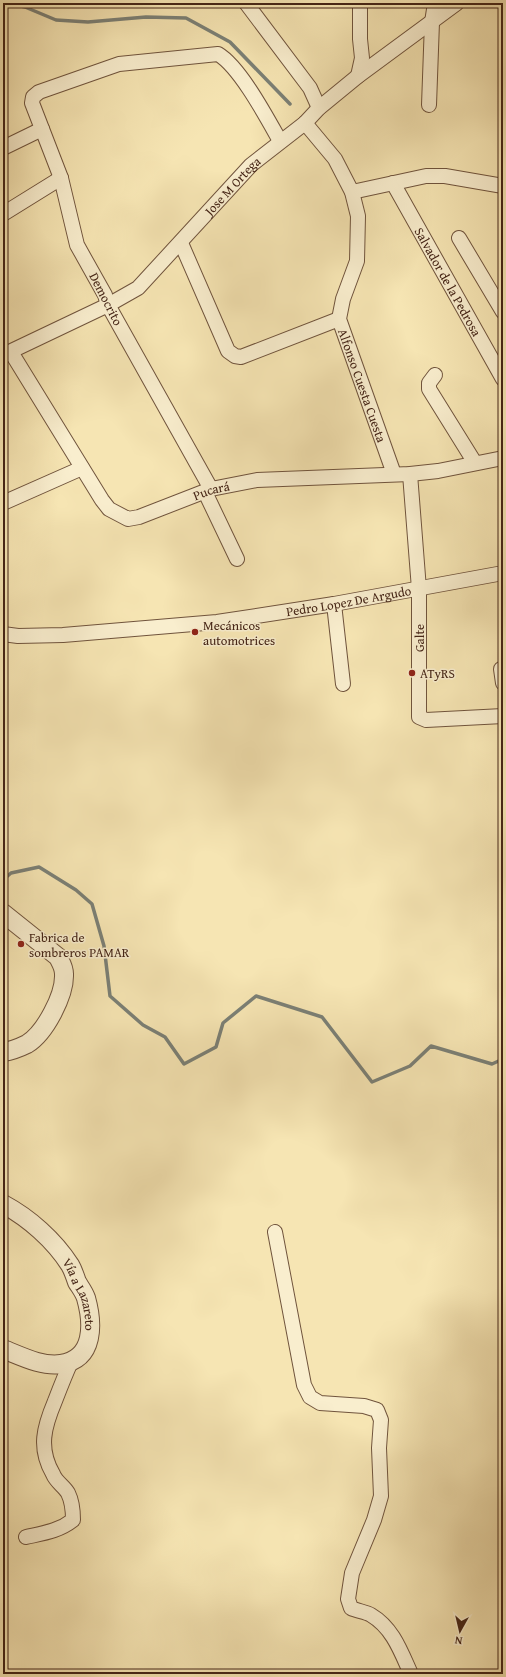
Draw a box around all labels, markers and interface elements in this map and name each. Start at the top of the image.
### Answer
street label: Jose M Ortega [198,151,265,221]
street label: Salvador de la Pedrosa [410,224,487,340]
street label: Democrito [85,269,128,329]
street label: Alfonso Cuesta Cuesta [334,326,392,446]
street label: Pucará [190,476,232,505]
street label: Pedro Lopez De Argudo [285,580,413,621]
place label: Mecánicos automotrices [203,616,275,650]
street label: Galte [410,624,429,652]
marker: Mecánicos automotrices [190,627,200,637]
place label: ATyRS [420,664,455,683]
marker: ATyRS [407,668,417,678]
place label: Fabrica de sombreros PAMAR [29,928,130,962]
marker: Fabrica de sombreros PAMAR [16,939,26,949]
street label: Vía a Lazareto [58,1254,100,1331]
north arrow [440,1611,480,1651]
text: N [453,1632,463,1649]

